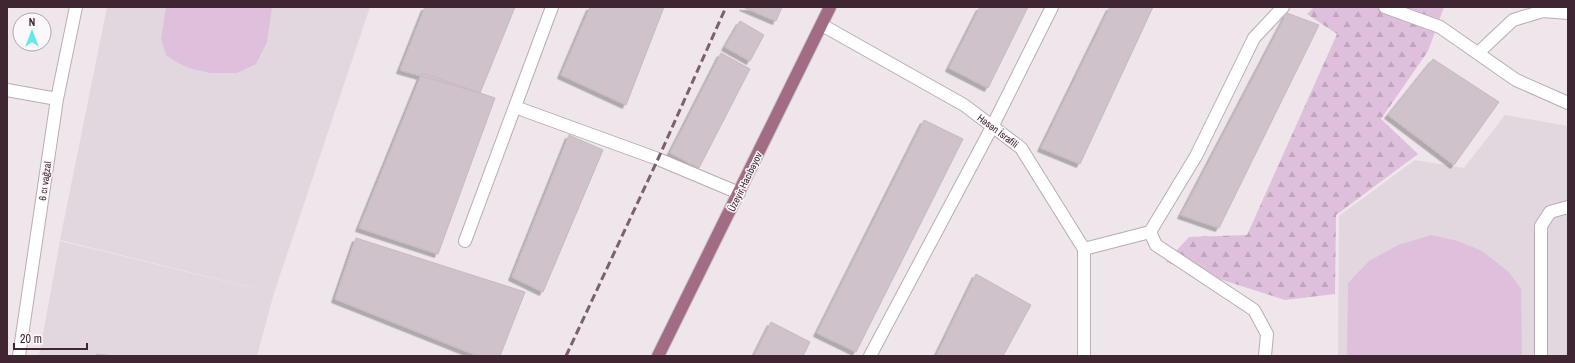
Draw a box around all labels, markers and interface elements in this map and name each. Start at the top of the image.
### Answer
north arrow [12,12,52,52]
text: N [29,15,35,29]
street label: Həsən İsrafili [975,111,1021,151]
street label: Üzeyir Hacıbəyov [725,149,765,214]
street label: 6 cı vağzal [36,161,54,201]
scale bar [14,325,87,351]
text: 20 m [20,331,42,347]

